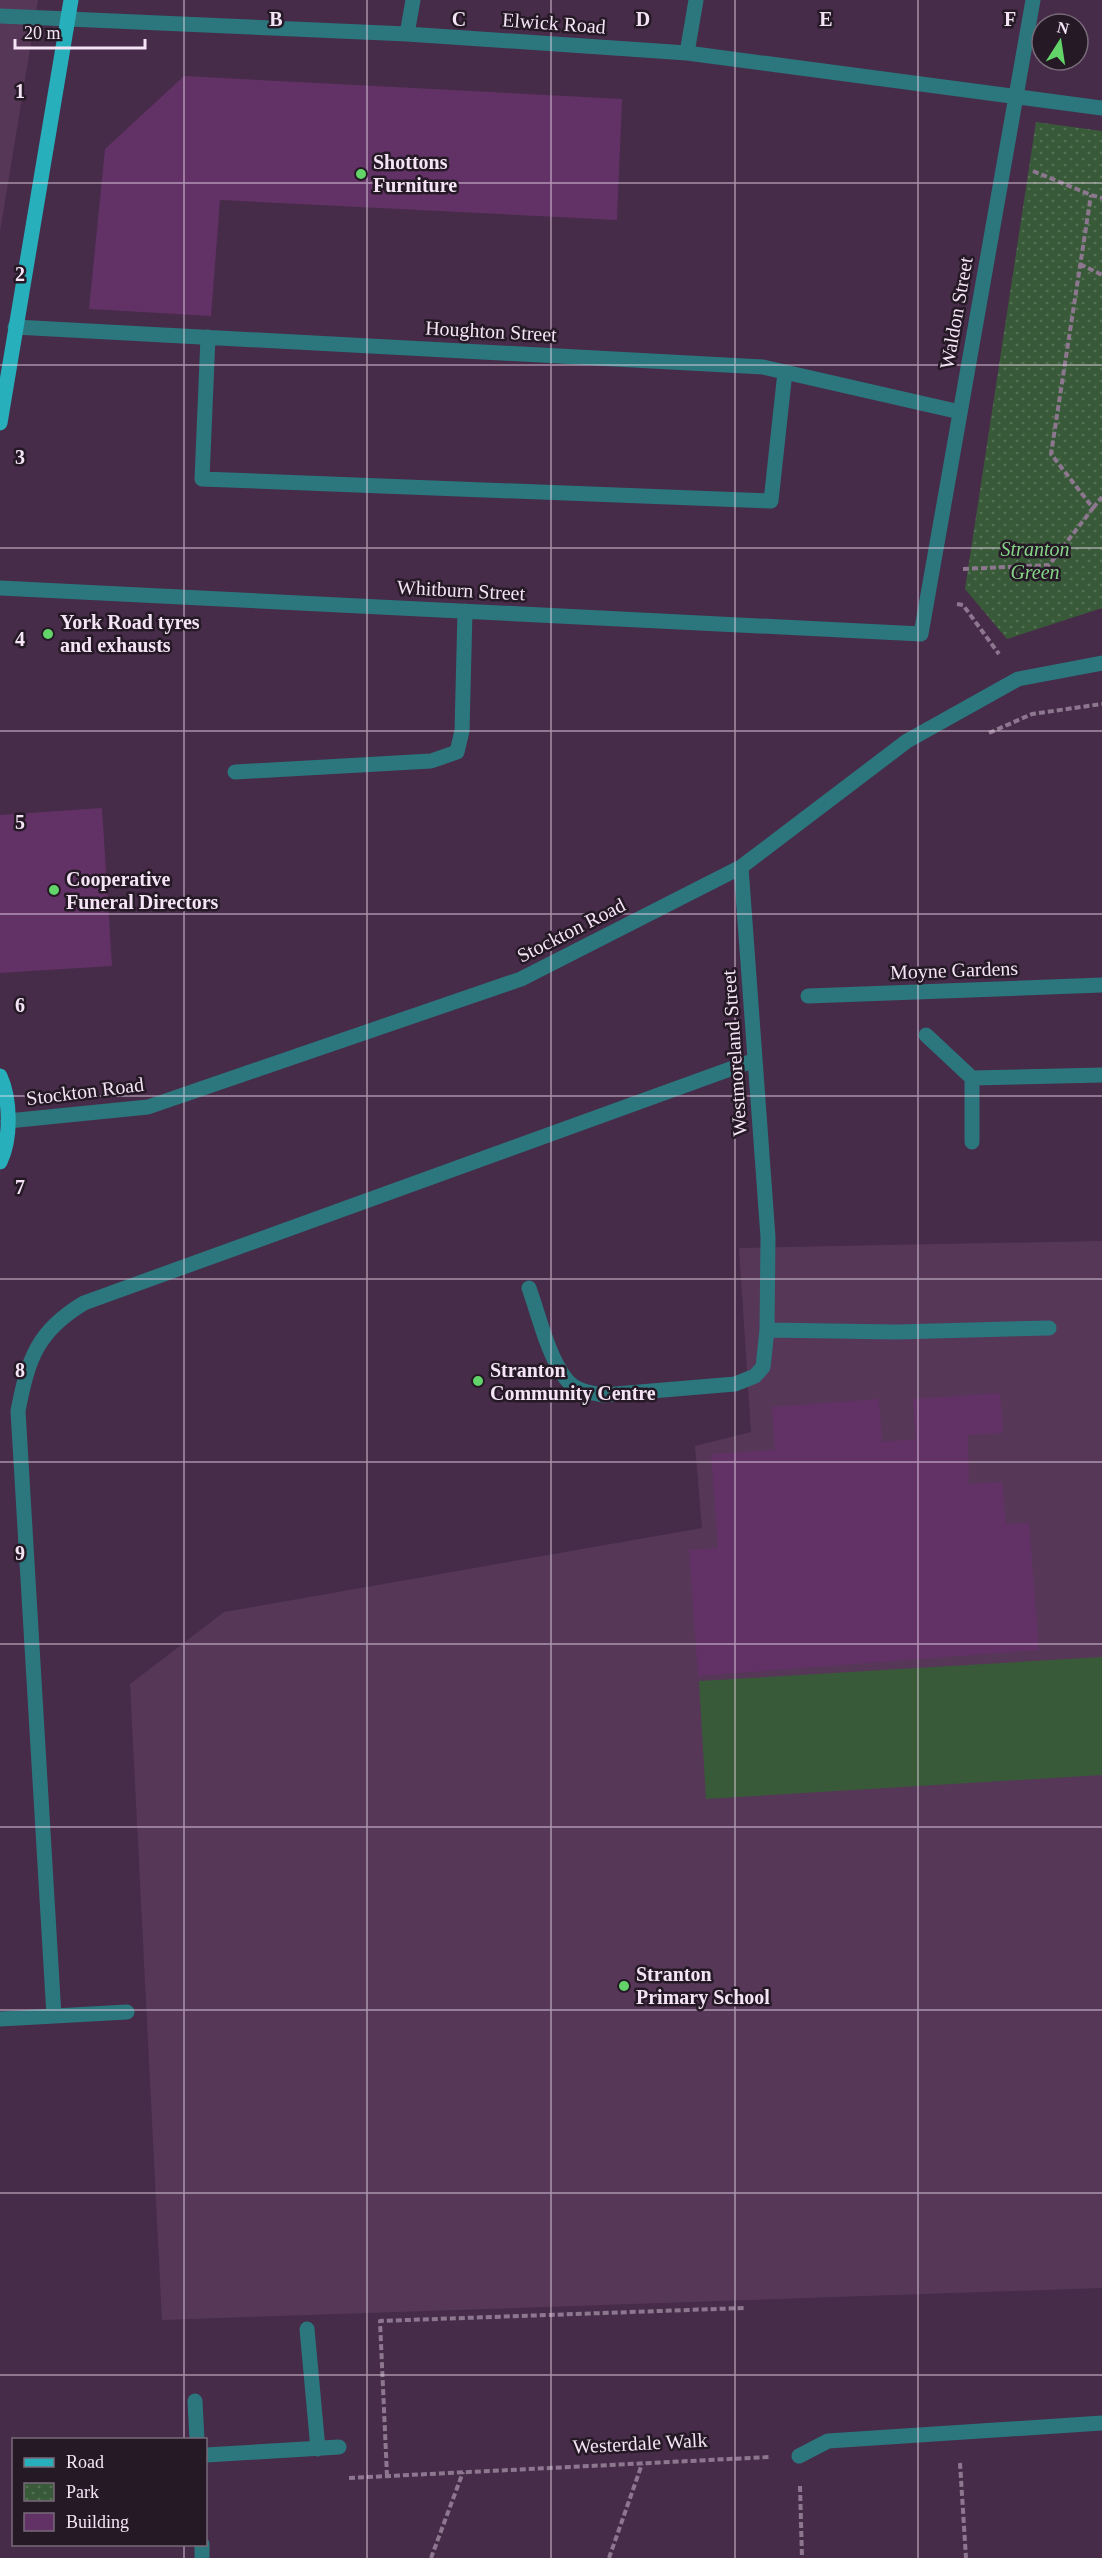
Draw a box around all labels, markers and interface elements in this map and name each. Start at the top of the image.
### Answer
text: B [269,8,283,30]
text: C [452,8,466,30]
street label: Elwick Road [501,8,607,38]
text: D [636,8,650,30]
text: E [819,8,833,30]
text: F [1004,8,1016,30]
scale bar [15,12,146,50]
north arrow [1030,12,1090,72]
text: N [1056,18,1071,37]
text: 20 m [24,23,61,43]
text: 1 [15,80,25,102]
place label: Shottons Furniture [373,151,457,196]
marker: Shottons Furniture [354,167,368,181]
street label: Waldon Street [935,255,977,371]
text: 2 [15,263,25,285]
street label: Houghton Street [425,317,558,346]
text: 3 [15,446,25,468]
park label: Stranton Green [1001,538,1069,583]
street label: Whitburn Street [396,576,526,604]
place label: York Road tyres and exhausts [60,611,200,656]
marker: York Road tyres and exhausts [41,627,55,641]
text: 4 [15,628,25,650]
text: 5 [15,811,25,833]
place label: Cooperative Funeral Directors [66,868,219,913]
marker: Cooperative Funeral Directors [47,883,61,897]
street label: Stockton Road [513,893,629,967]
street label: Moyne Gardens [889,957,1019,984]
street label: Westmoreland Street [717,969,751,1137]
text: 6 [15,994,25,1016]
street label: Stockton Road [25,1073,145,1109]
text: 7 [15,1176,25,1198]
text: 8 [15,1359,25,1381]
place label: Stranton Community Centre [490,1359,656,1405]
marker: Stranton Community Centre [471,1374,485,1388]
text: 9 [15,1542,25,1564]
place label: Stranton Primary School [636,1963,770,2009]
marker: Stranton Primary School [617,1979,631,1993]
street label: Westerdale Walk [572,2428,708,2458]
legend [12,2438,207,2546]
text: Road [66,2452,104,2472]
text: Park [66,2482,99,2502]
text: Building [66,2512,129,2532]

